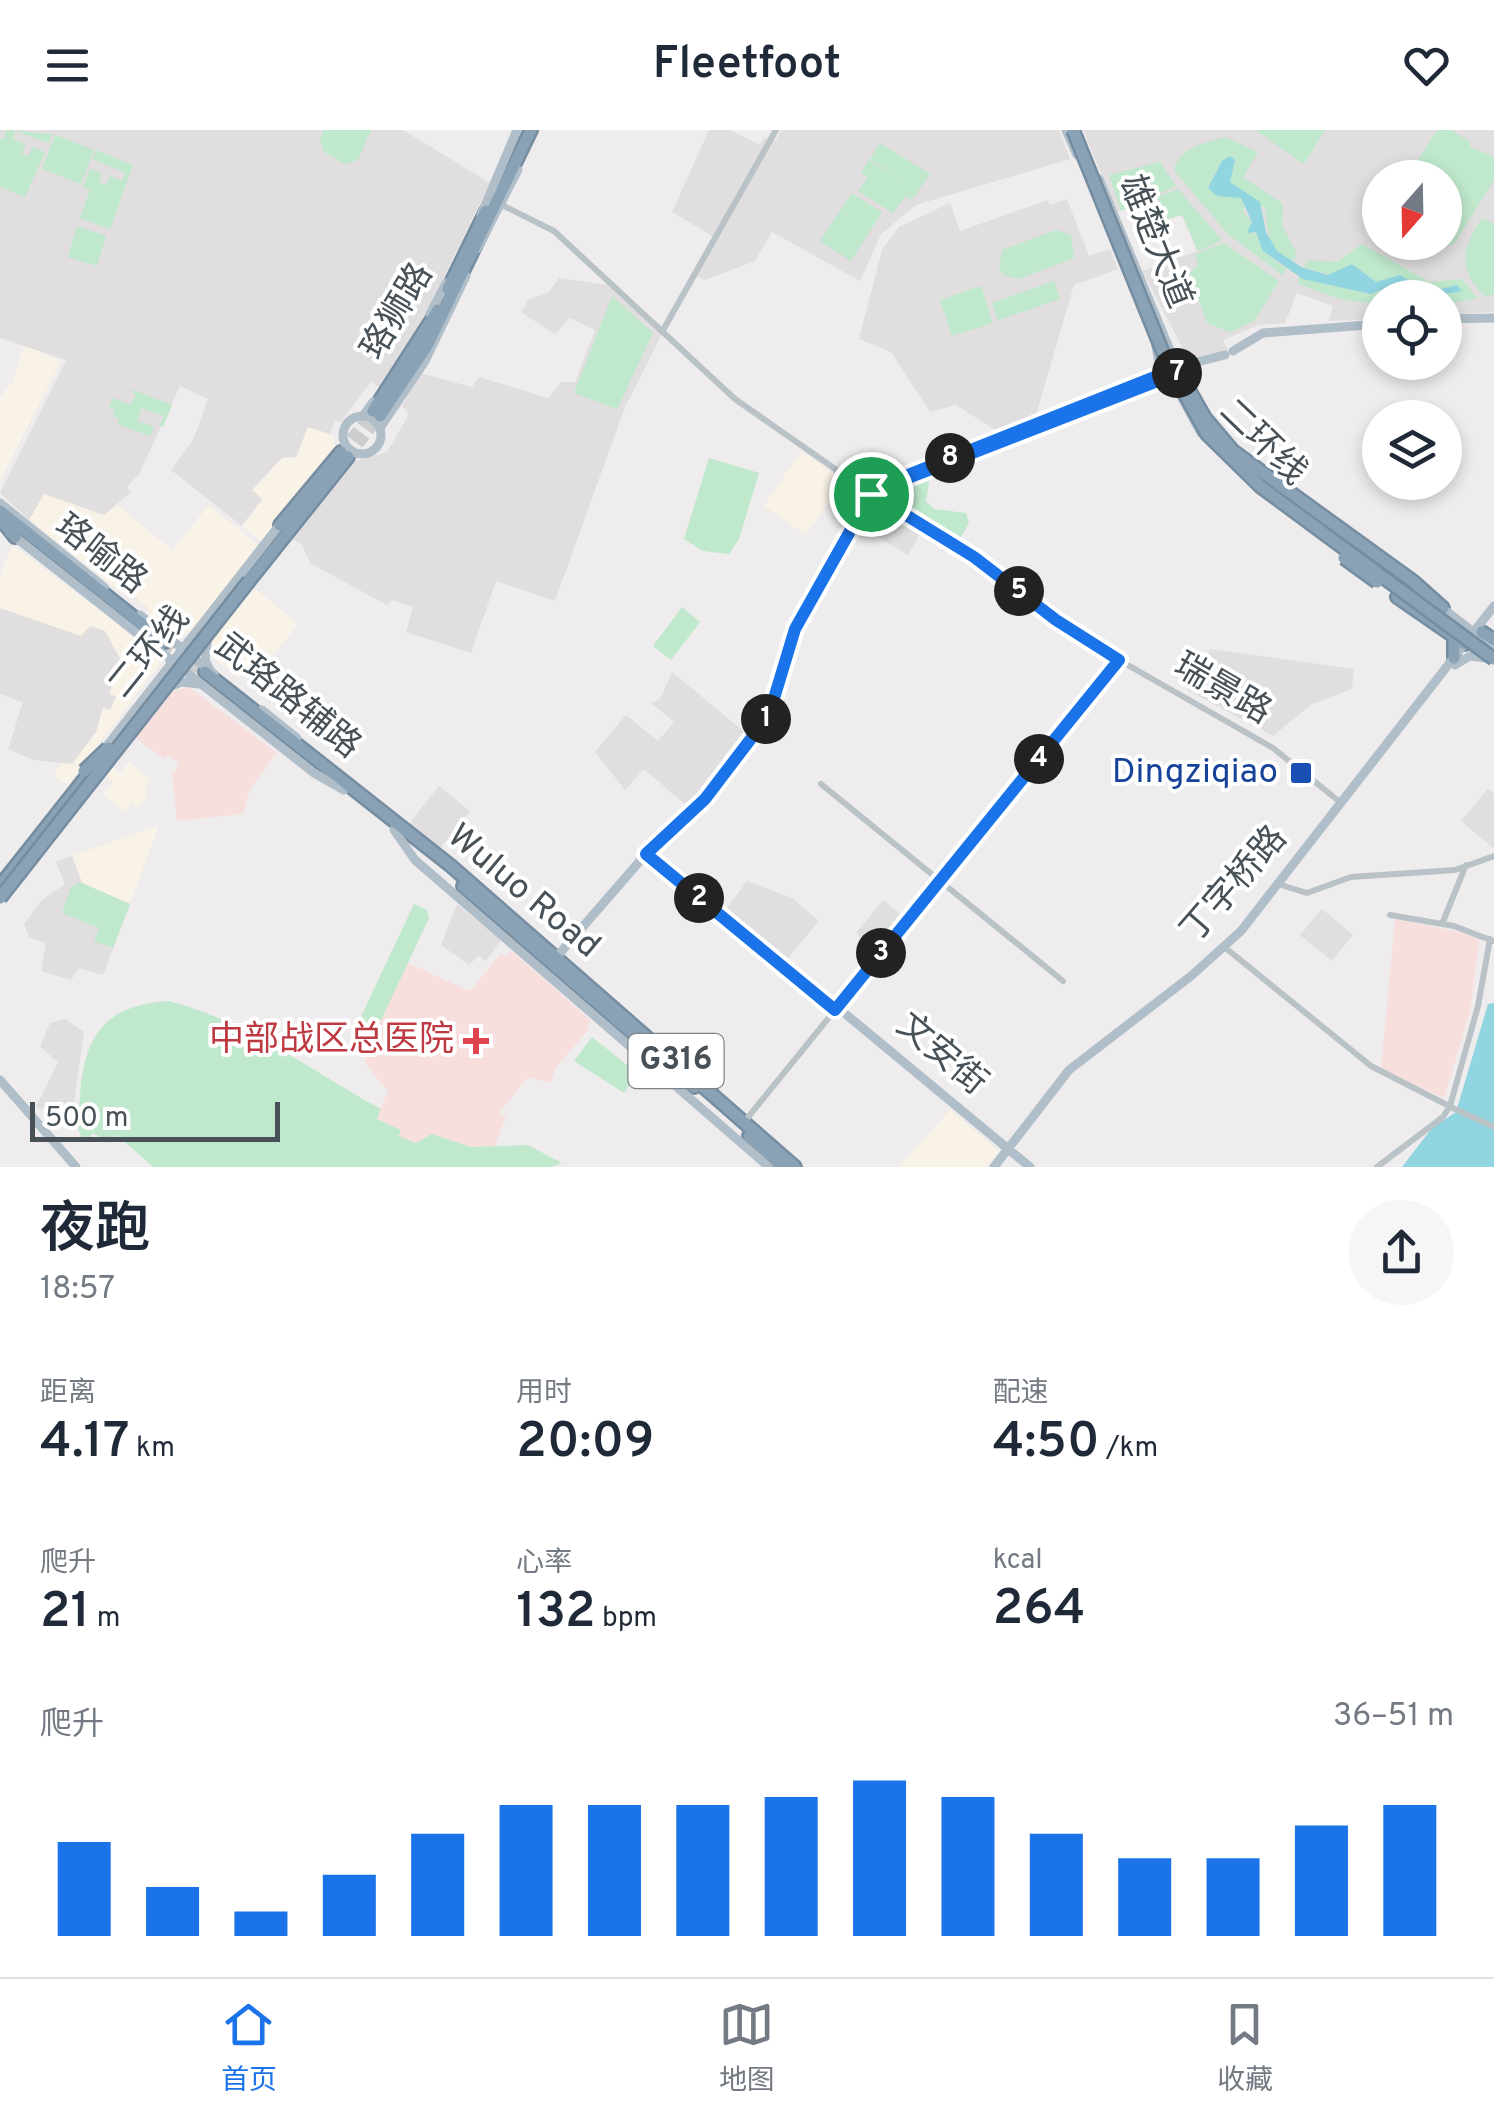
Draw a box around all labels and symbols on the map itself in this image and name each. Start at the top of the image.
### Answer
north arrow [1362,160,1462,260]
street label: 雄楚大道 [1107,169,1201,315]
street label: 珞狮路 [352,256,444,368]
pin: 7 [1152,348,1202,398]
street label: 二环线 [1209,391,1315,495]
pin: 8 [925,433,975,483]
pin [829,452,914,537]
street label: 珞喻路 [45,505,155,605]
pin: 5 [994,566,1044,616]
street label: 二环线 [100,598,200,708]
street label: 武珞路辅路 [205,625,369,769]
street label: 瑞景路 [1166,645,1278,735]
pin: 1 [741,694,791,744]
pin: 4 [1014,734,1064,784]
place label: Dingziqiao [1112,751,1278,795]
marker: Dingziqiao [1288,760,1314,786]
street label: Wuluo Road [437,815,609,969]
street label: 丁字桥路 [1172,818,1298,952]
pin: 2 [674,873,724,923]
pin: 3 [856,928,906,978]
street label: 文安街 [887,1004,995,1106]
place label: 中部战区总医院 [209,1019,454,1063]
marker: 中部战区总医院 [463,1028,489,1054]
road number: G316 [628,1034,724,1088]
scale bar [30,1097,280,1141]

